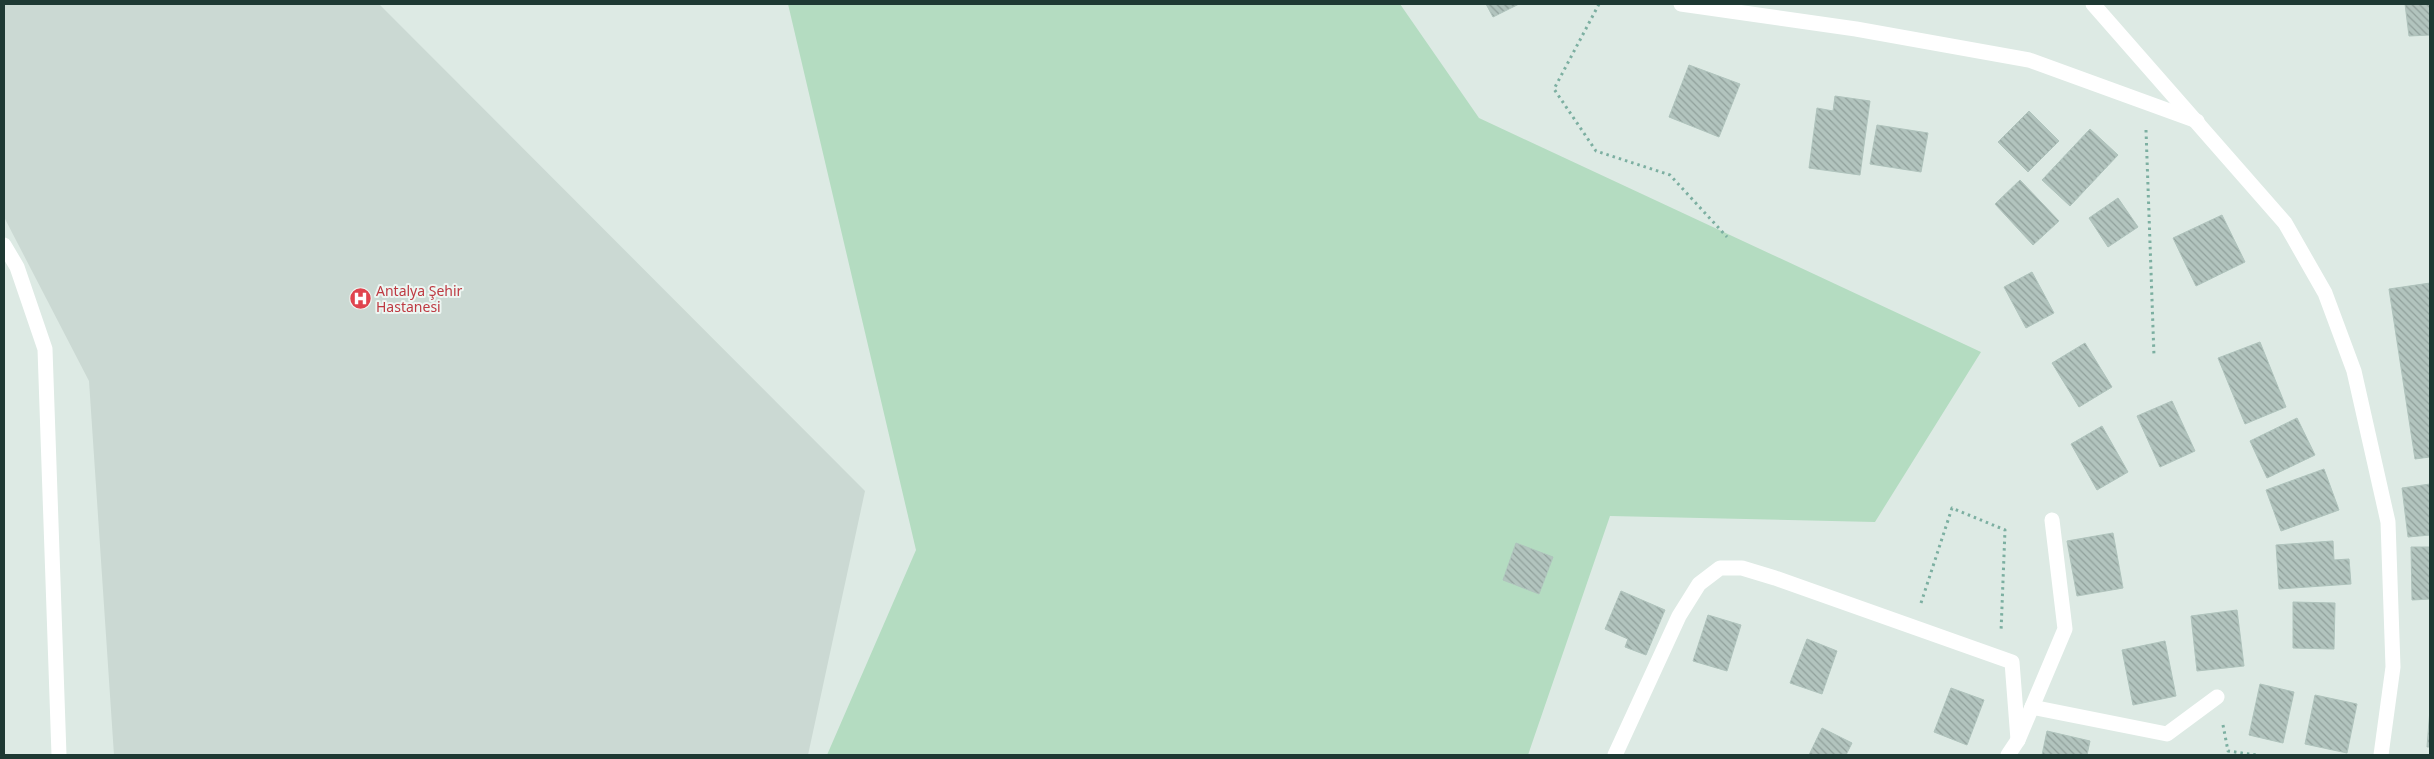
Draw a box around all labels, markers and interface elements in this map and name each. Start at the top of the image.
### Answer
place label: Antalya Şehir Hastanesi [376,281,463,316]
hospital icon: Antalya Şehir Hastanesi [348,287,372,311]

